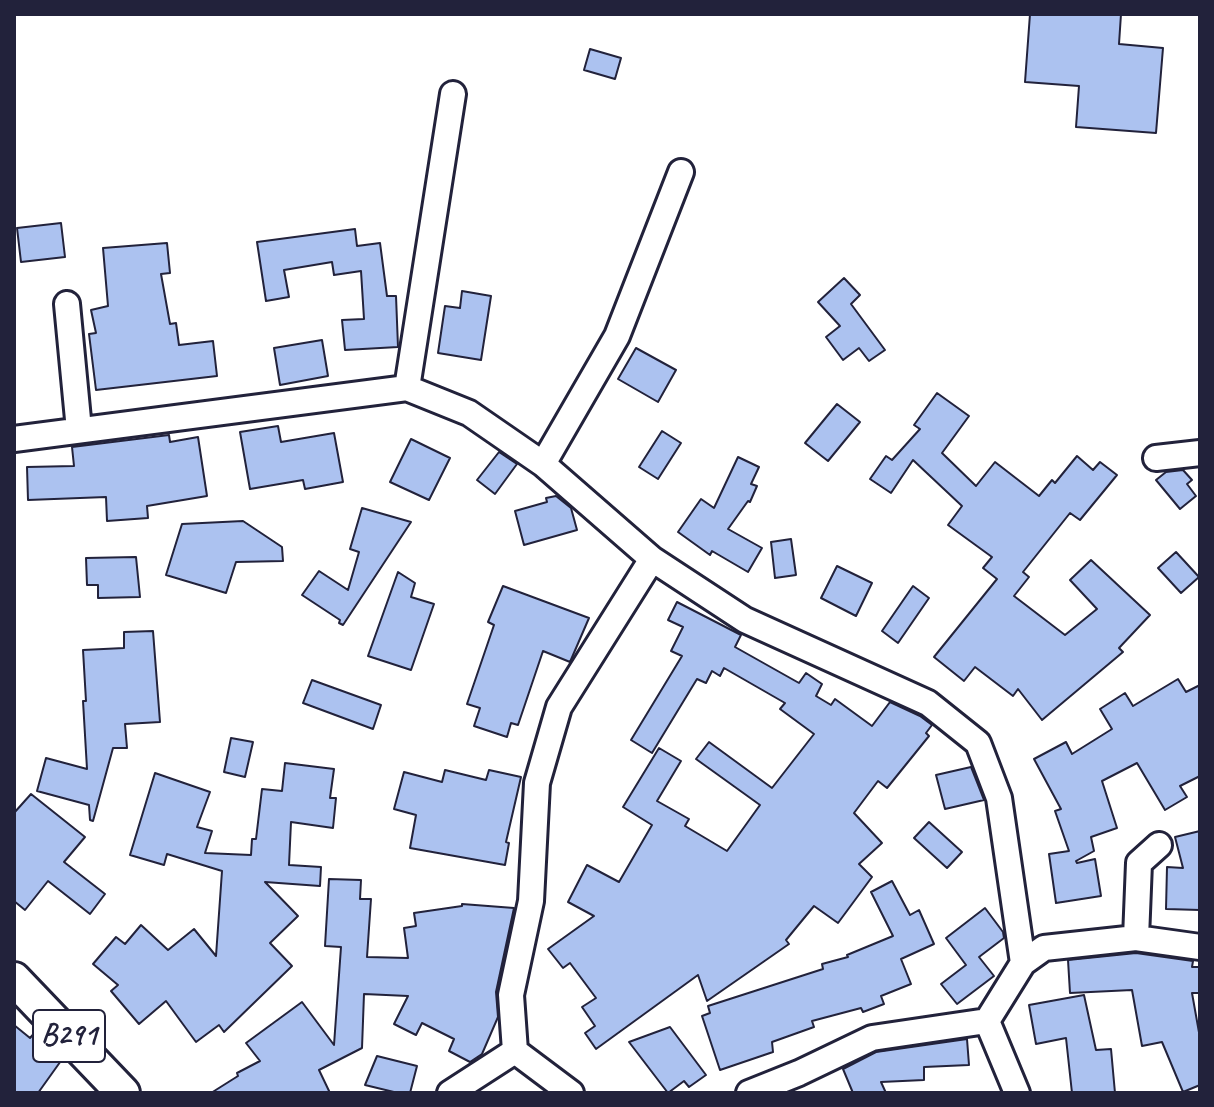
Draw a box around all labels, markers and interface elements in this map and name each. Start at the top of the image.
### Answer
road number: B291 [33,1010,105,1062]

